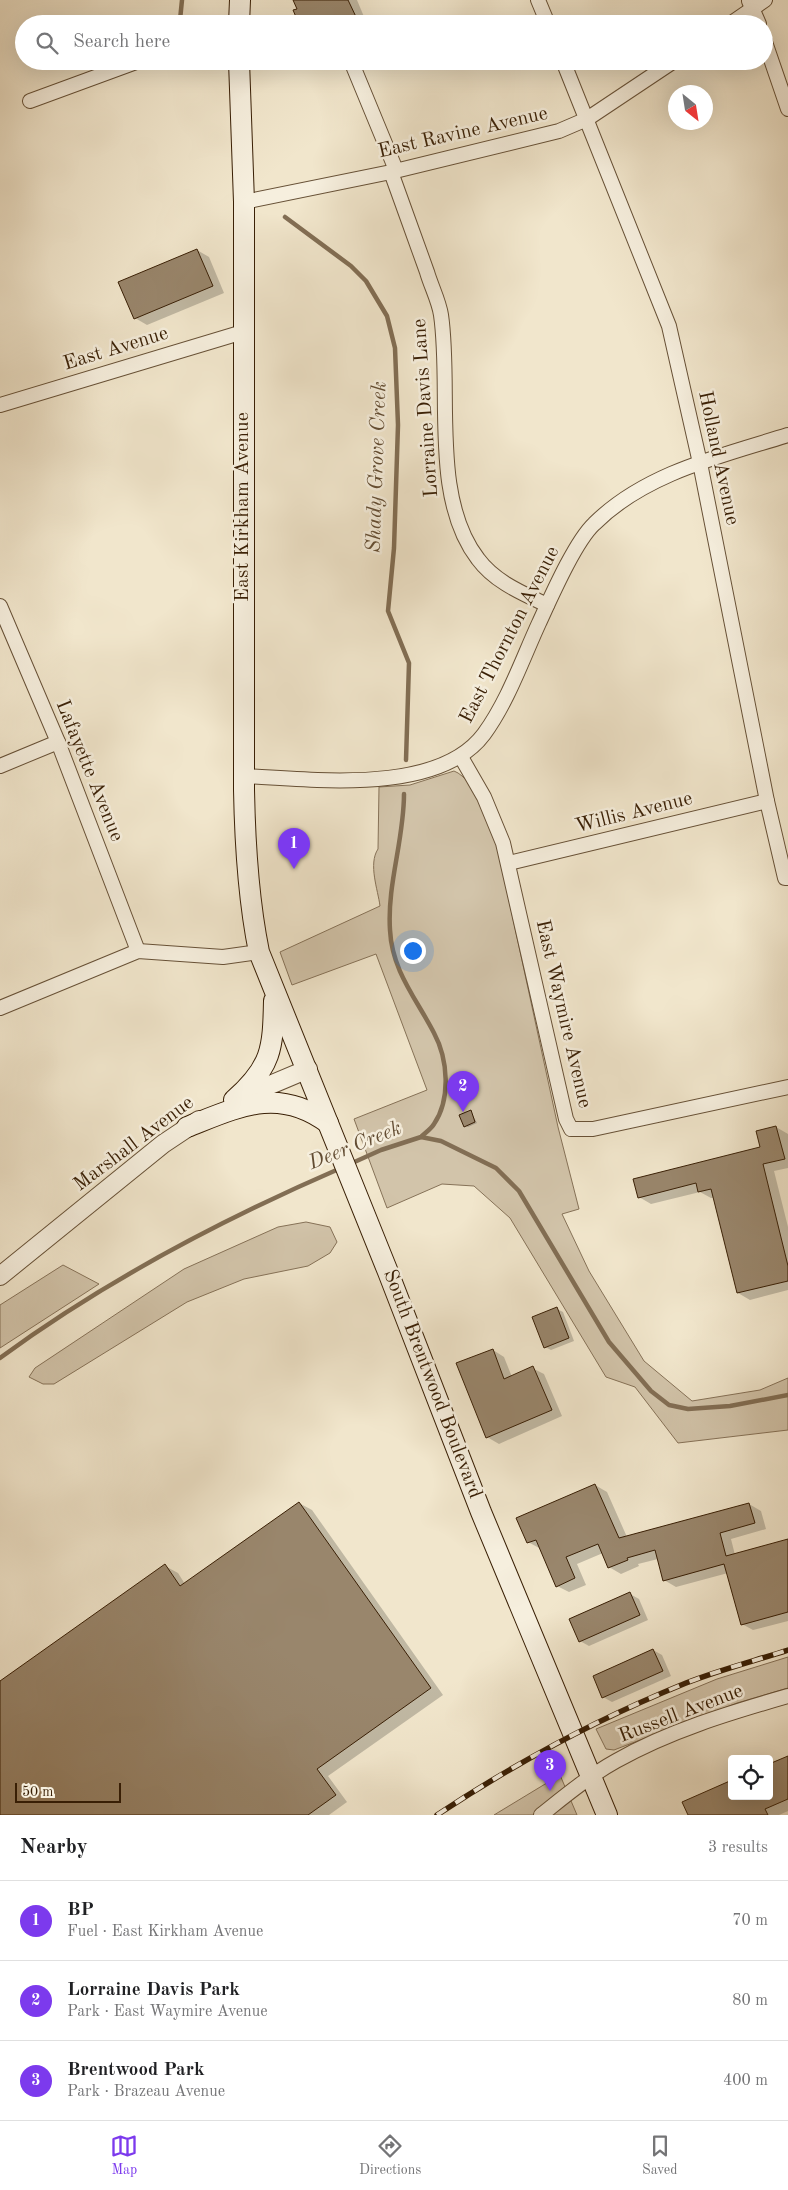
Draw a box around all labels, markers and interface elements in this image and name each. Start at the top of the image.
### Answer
search box [15,15,773,70]
icon: search [33,29,61,57]
text: Search here [73,33,170,52]
north arrow [668,85,713,130]
street label: East Ravine Avenue [376,104,550,162]
street label: Lorraine Davis Lane [410,318,442,498]
street label: East Avenue [61,324,171,374]
water label: Shady Grove Creek [364,381,390,553]
street label: Holland Avenue [694,389,742,527]
street label: East Kirkham Avenue [233,412,253,602]
street label: East Thornton Avenue [457,543,563,727]
street label: Lafayette Avenue [52,697,126,845]
street label: Willis Avenue [573,789,695,837]
pin: 1 [278,828,310,869]
street label: East Waymire Avenue [532,918,594,1110]
your location [400,938,426,964]
pin: 2 [447,1071,479,1112]
street label: Marshall Avenue [70,1093,198,1195]
water label: Deer Creek [304,1118,405,1175]
street label: South Brentwood Boulevard [379,1267,485,1501]
street label: Russell Avenue [616,1681,746,1747]
pin: 3 [534,1750,566,1791]
map controls [728,1755,773,1800]
button: locate [728,1755,773,1800]
scale bar [15,1780,121,1803]
text: 50 m [22,1785,53,1799]
text: Nearby [20,1837,88,1858]
text: 3 results [708,1840,768,1856]
text: BP [67,1901,94,1920]
text: 1 [31,1913,41,1929]
text: 70 m [732,1913,768,1929]
text: Fuel · East Kirkham Avenue [67,1924,263,1940]
text: Lorraine Davis Park [67,1981,240,2000]
text: 2 [31,1993,41,2009]
text: 80 m [732,1993,768,2009]
text: Park · East Waymire Avenue [67,2004,268,2020]
text: Brentwood Park [67,2061,205,2080]
text: 3 [31,2073,41,2089]
text: 400 m [723,2073,768,2089]
text: Park · Brazeau Avenue [67,2084,225,2100]
tab: Map [110,2132,138,2179]
tab: Directions [359,2132,421,2179]
tab: Saved [642,2132,678,2179]

